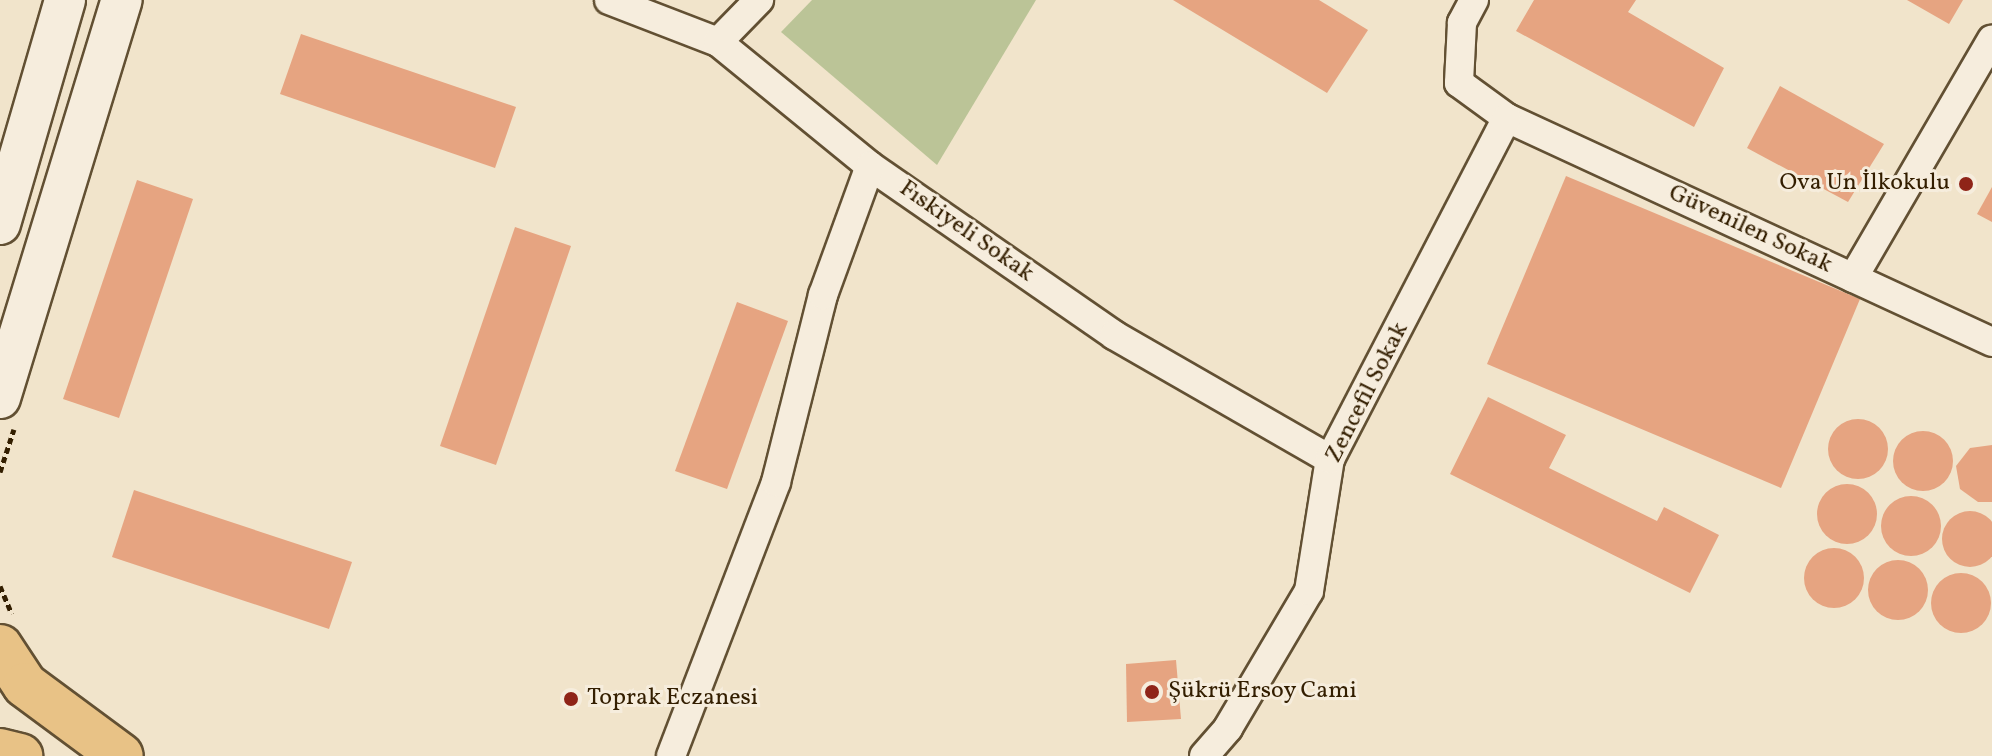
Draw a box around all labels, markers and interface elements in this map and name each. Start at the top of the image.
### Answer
place label: Ova Un İlkokulu [1779,170,1950,198]
street label: Fıskiyeli Sokak [893,175,1039,289]
marker: Ova Un İlkokulu [1957,175,1975,193]
street label: Güvenilen Sokak [1664,179,1836,281]
street label: Zencefil Sokak [1320,318,1416,468]
place label: Şükrü Ersoy Cami [1168,678,1357,706]
marker: Şükrü Ersoy Cami [1143,683,1161,701]
place label: Toprak Eczanesi [587,685,758,713]
marker: Toprak Eczanesi [562,690,580,708]

